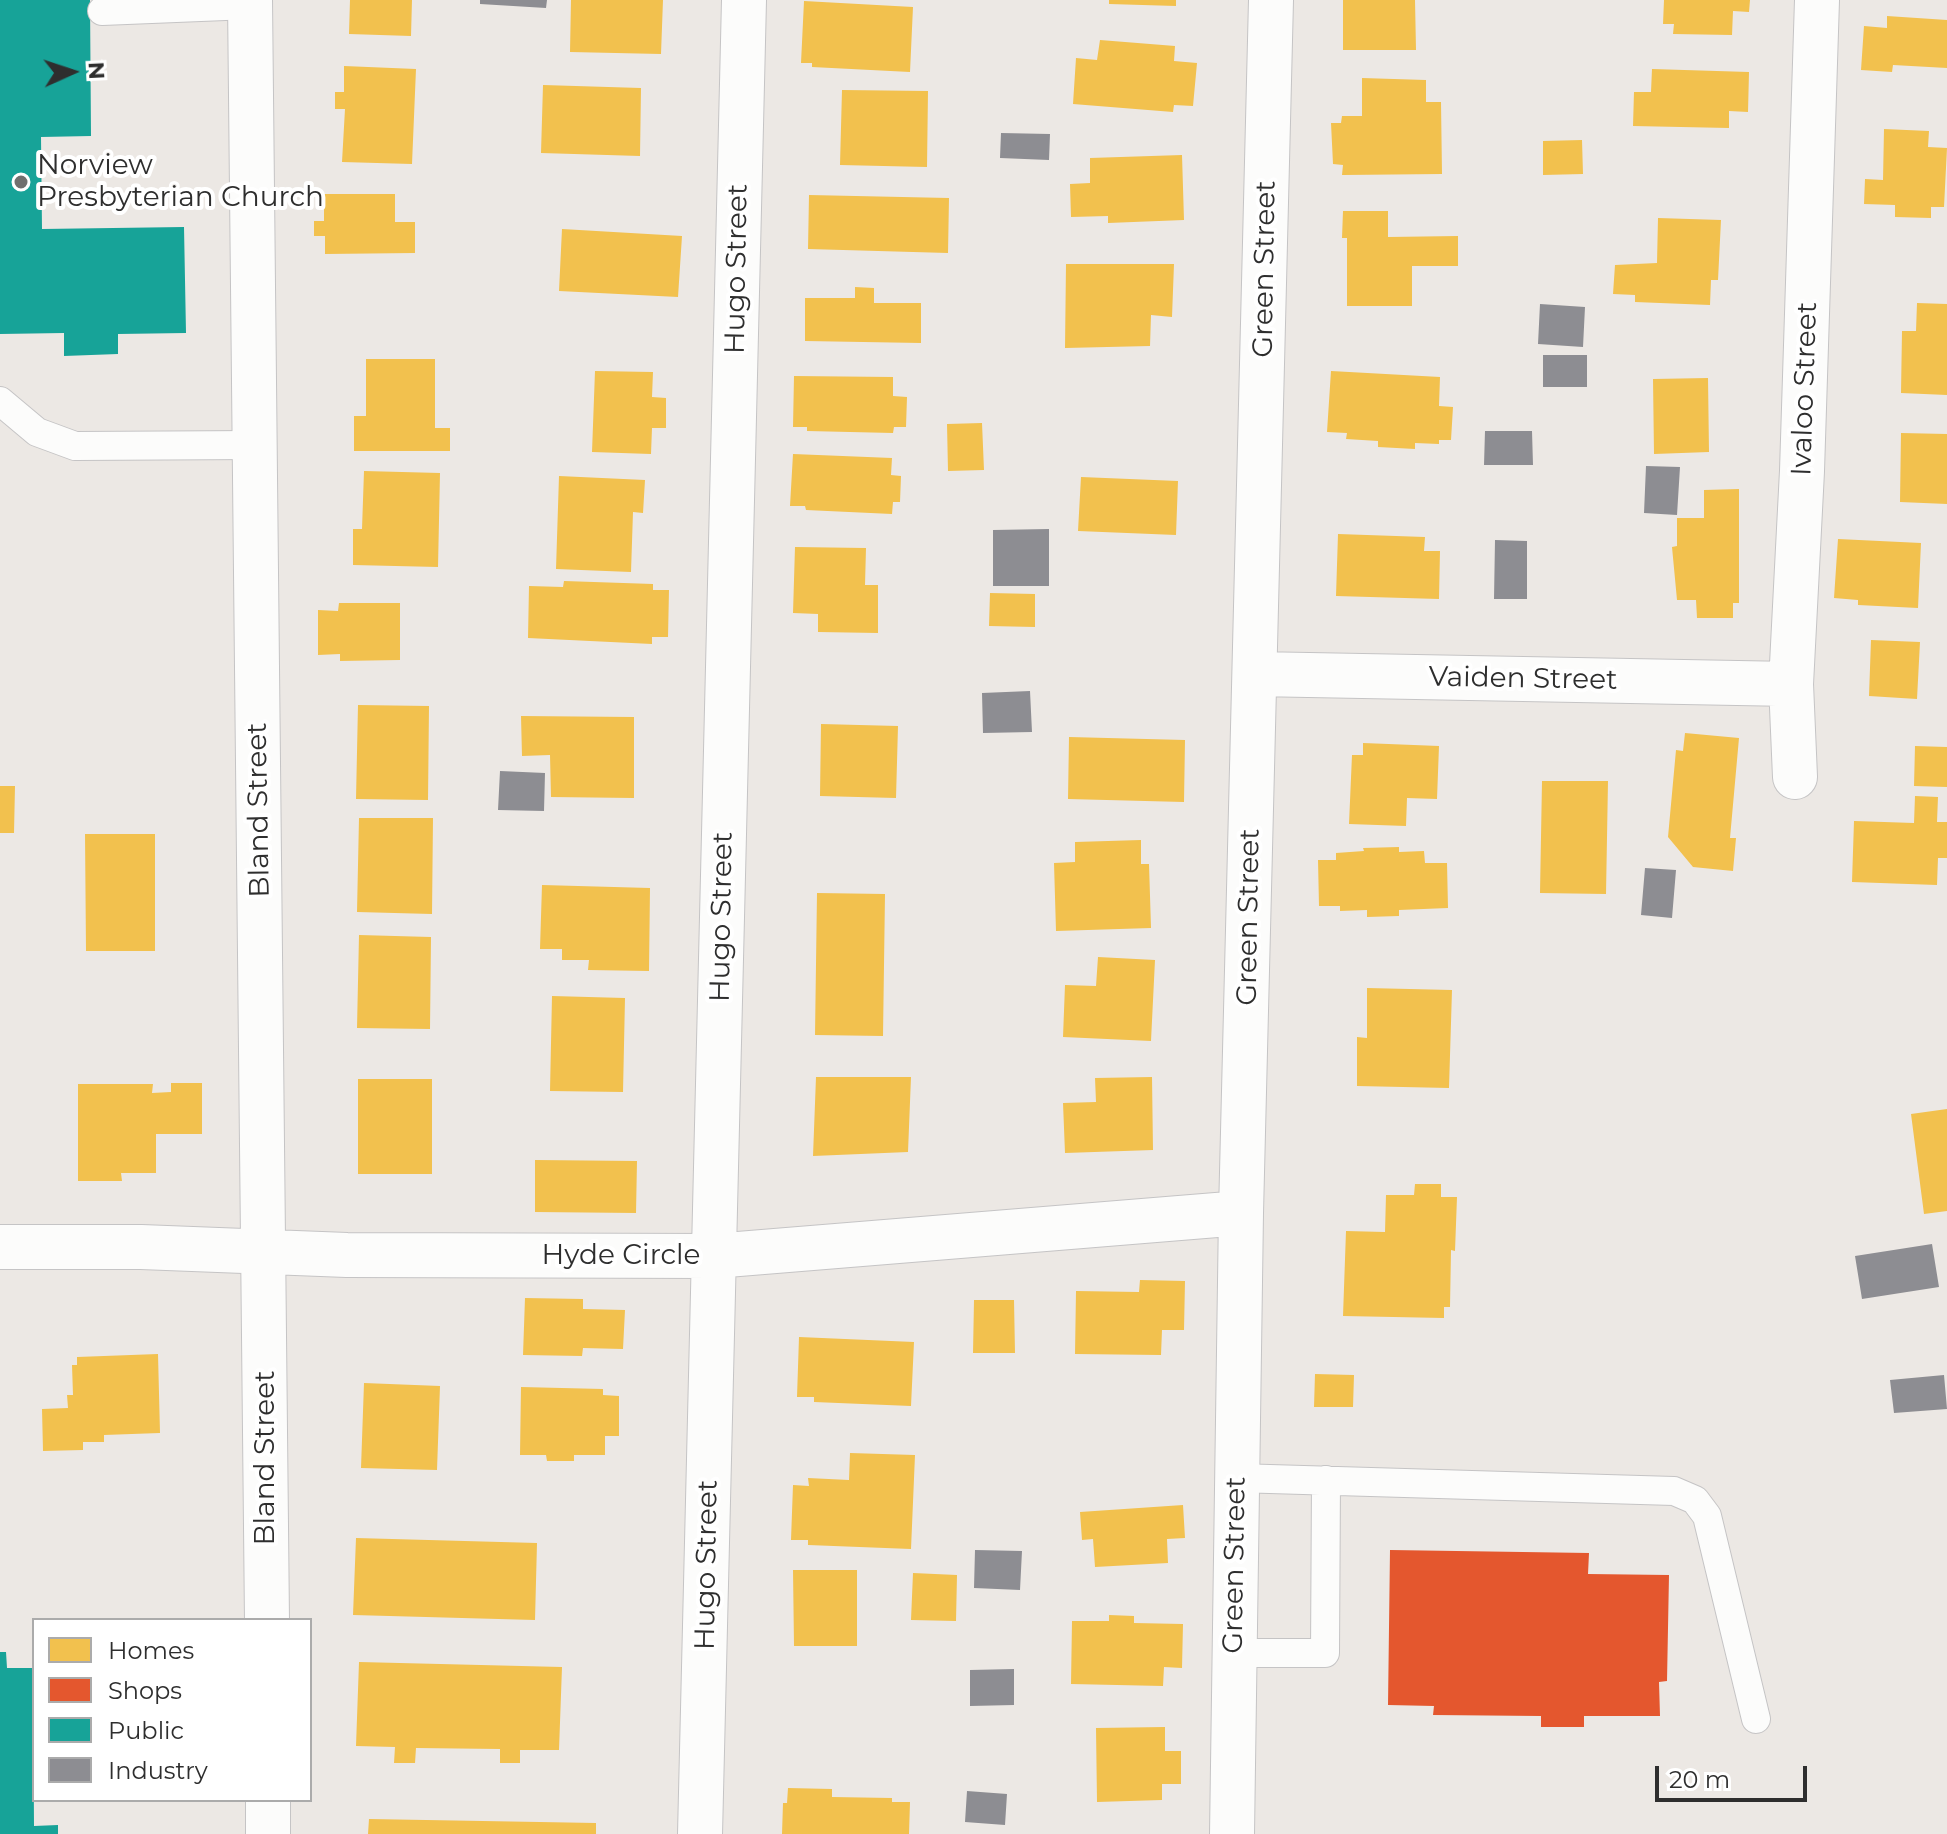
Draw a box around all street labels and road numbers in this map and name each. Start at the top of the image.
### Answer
street label: Green Street [1247,180,1283,358]
street label: Hugo Street [719,184,755,354]
street label: Ivaloo Street [1785,301,1825,477]
street label: Vaiden Street [1428,661,1618,697]
street label: Bland Street [241,722,277,898]
street label: Green Street [1231,828,1267,1006]
street label: Hugo Street [704,832,740,1002]
street label: Hyde Circle [542,1239,700,1273]
street label: Bland Street [249,1370,283,1546]
street label: Green Street [1217,1476,1253,1654]
street label: Hugo Street [689,1480,725,1650]

